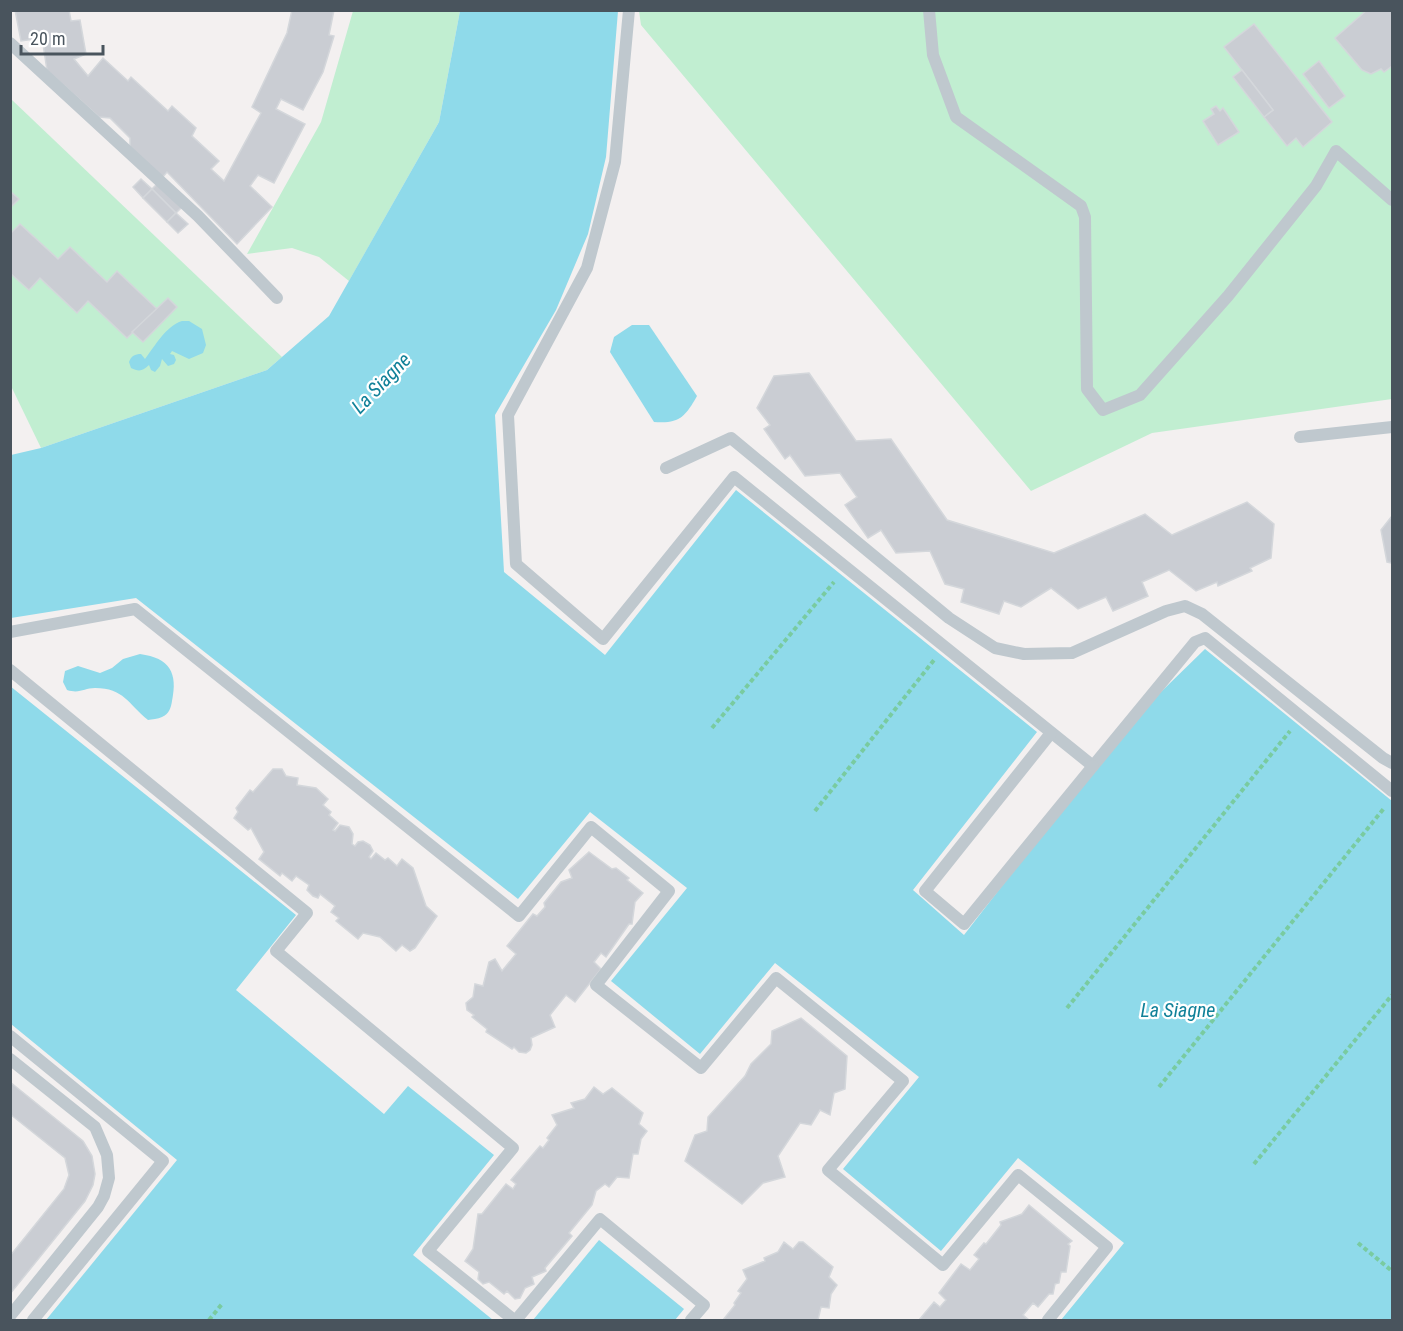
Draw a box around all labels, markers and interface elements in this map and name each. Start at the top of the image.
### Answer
scale bar [21,18,104,56]
text: 20 m [30,28,65,49]
water label: La Siagne [346,348,416,418]
water label: La Siagne [1141,998,1215,1022]

